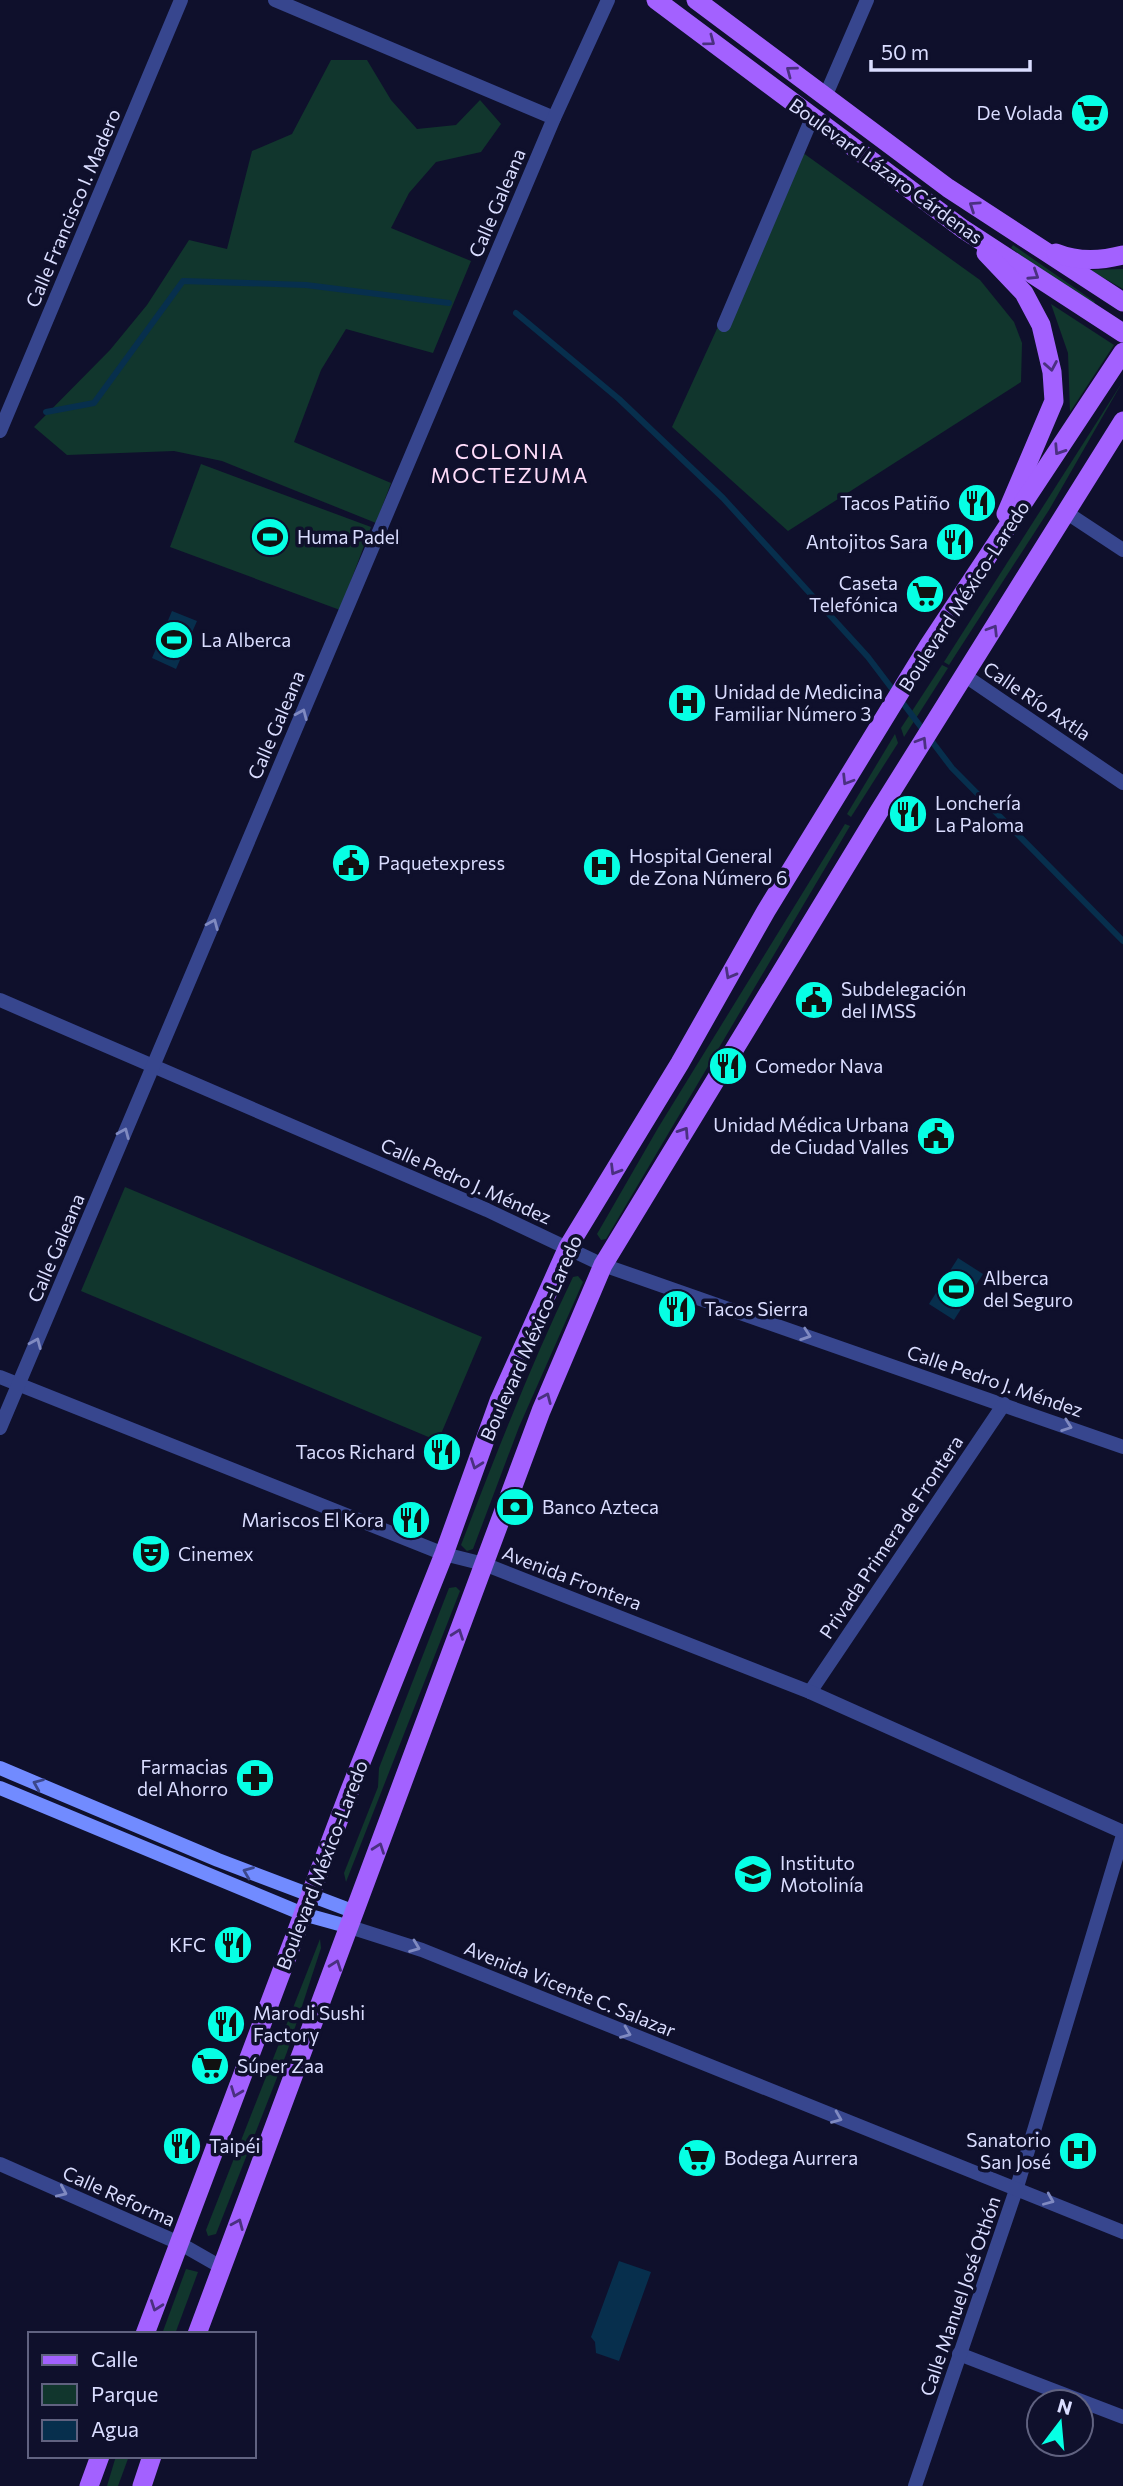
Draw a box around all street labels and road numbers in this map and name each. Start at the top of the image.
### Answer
street label: Boulevard Lázaro Cárdenas [785,93,987,248]
street label: Calle Francisco I. Madero [20,105,125,311]
street label: Calle Galeana [463,145,530,261]
street label: Boulevard México-Laredo [893,496,1034,695]
street label: Calle Río Axtla [979,656,1095,745]
street label: Calle Galeana [242,667,309,783]
street label: Calle Pedro J. Méndez [377,1133,555,1229]
street label: Calle Galeana [22,1190,89,1306]
street label: Boulevard México-Laredo [475,1231,586,1444]
street label: Calle Pedro J. Méndez [904,1340,1086,1421]
street label: Privada Primera de Frontera [814,1431,967,1643]
street label: Avenida Frontera [499,1540,645,1615]
street label: Boulevard México-Laredo [271,1757,372,1973]
street label: Avenida Vicente C. Salazar [461,1936,679,2042]
street label: Calle Reforma [59,2160,179,2231]
street label: Calle Manuel José Othón [915,2193,1005,2399]

